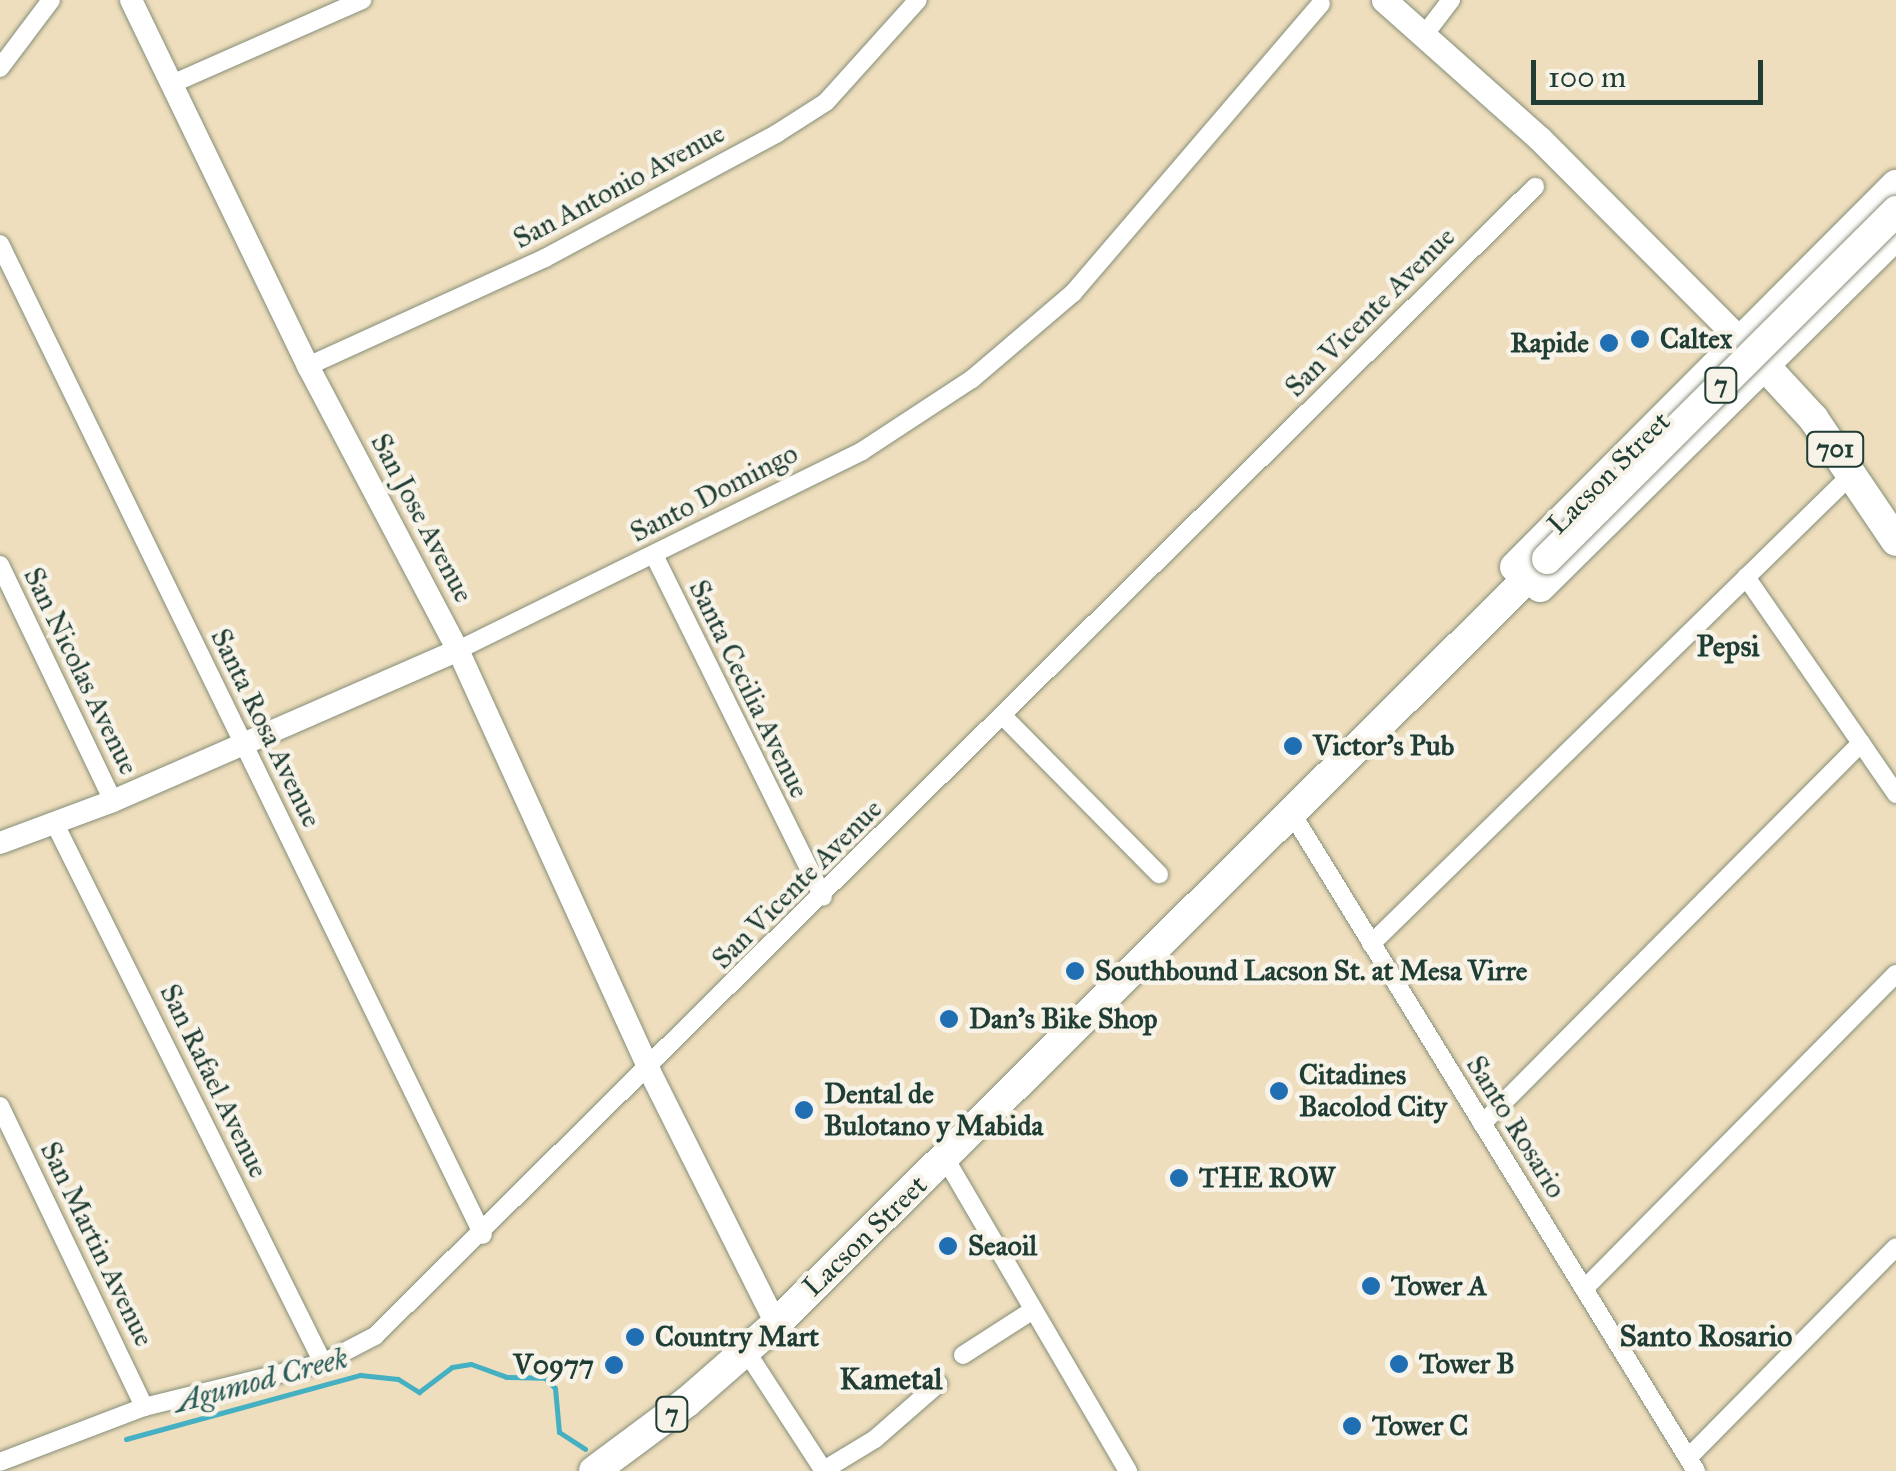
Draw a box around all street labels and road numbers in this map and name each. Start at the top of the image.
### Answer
street label: San Antonio Avenue [508,116,730,256]
street label: San Vicente Avenue [1278,220,1462,404]
road number: 7 [1704,365,1738,405]
street label: Lacson Street [1541,405,1677,541]
street label: San Jose Avenue [363,428,481,608]
road number: 701 [1805,429,1865,469]
street label: Santo Domingo [625,436,803,550]
street label: San Nicolas Avenue [16,562,146,780]
street label: Santa Cecilia Avenue [682,575,816,803]
street label: Santa Rosa Avenue [203,623,329,833]
street label: San Vicente Avenue [705,792,889,976]
street label: San Rafael Avenue [153,979,275,1183]
street label: Santo Rosario [1459,1050,1573,1204]
street label: San Martin Avenue [33,1136,161,1352]
street label: Lacson Street [796,1168,934,1304]
road number: 7 [654,1394,690,1434]

